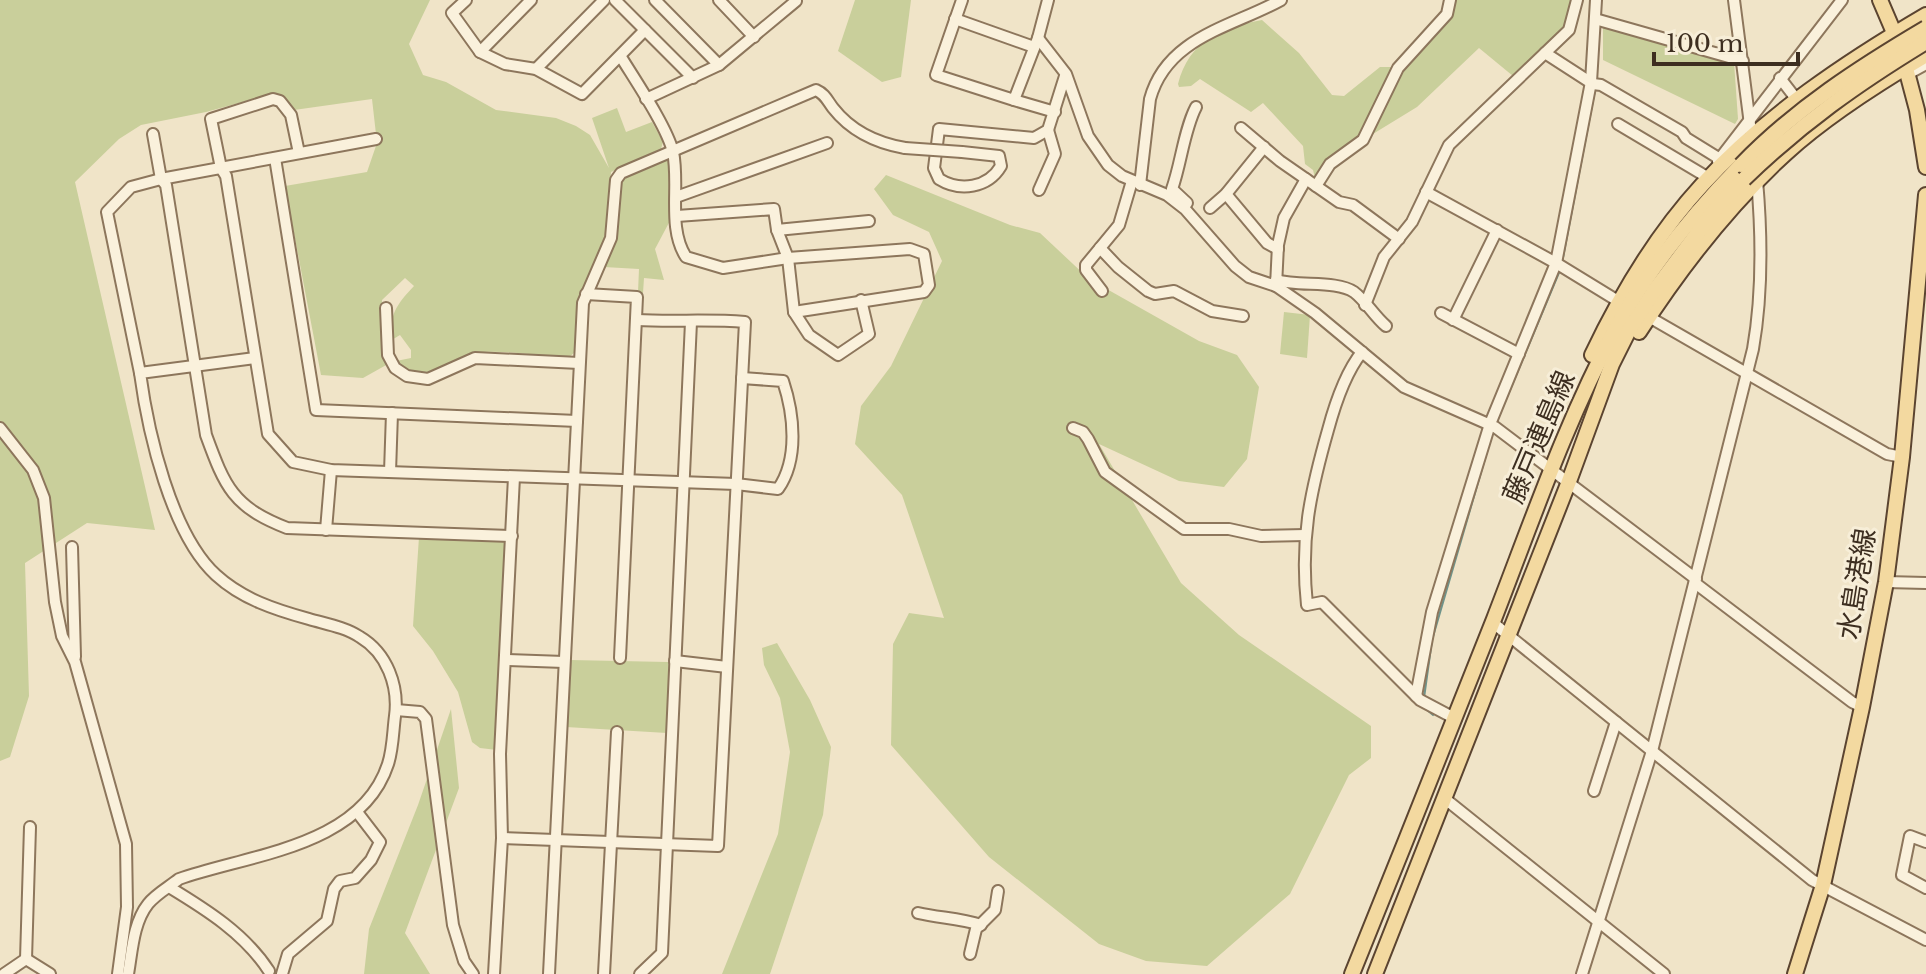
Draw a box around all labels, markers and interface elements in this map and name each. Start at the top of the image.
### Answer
scale bar [1654,16,1798,66]
text: 100 m [1666,29,1744,58]
street label: 藤戸連島線 [1496,366,1582,508]
street label: 水島港線 [1831,526,1883,642]

